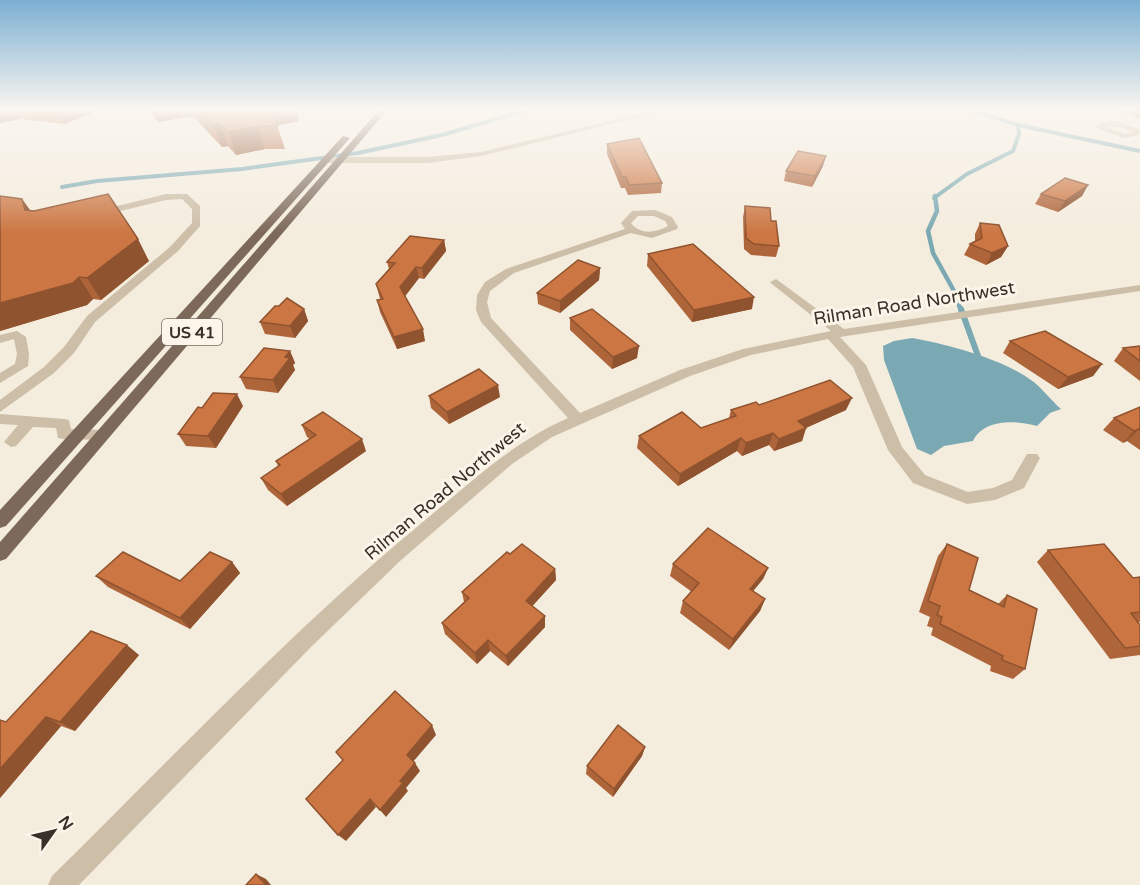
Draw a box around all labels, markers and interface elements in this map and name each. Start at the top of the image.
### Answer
street label: Rilman Road Northwest [812,276,1016,330]
road number: US 41 [162,319,222,345]
street label: Rilman Road Northwest [360,417,530,565]
north arrow [24,801,84,861]
text: N [54,812,77,834]

